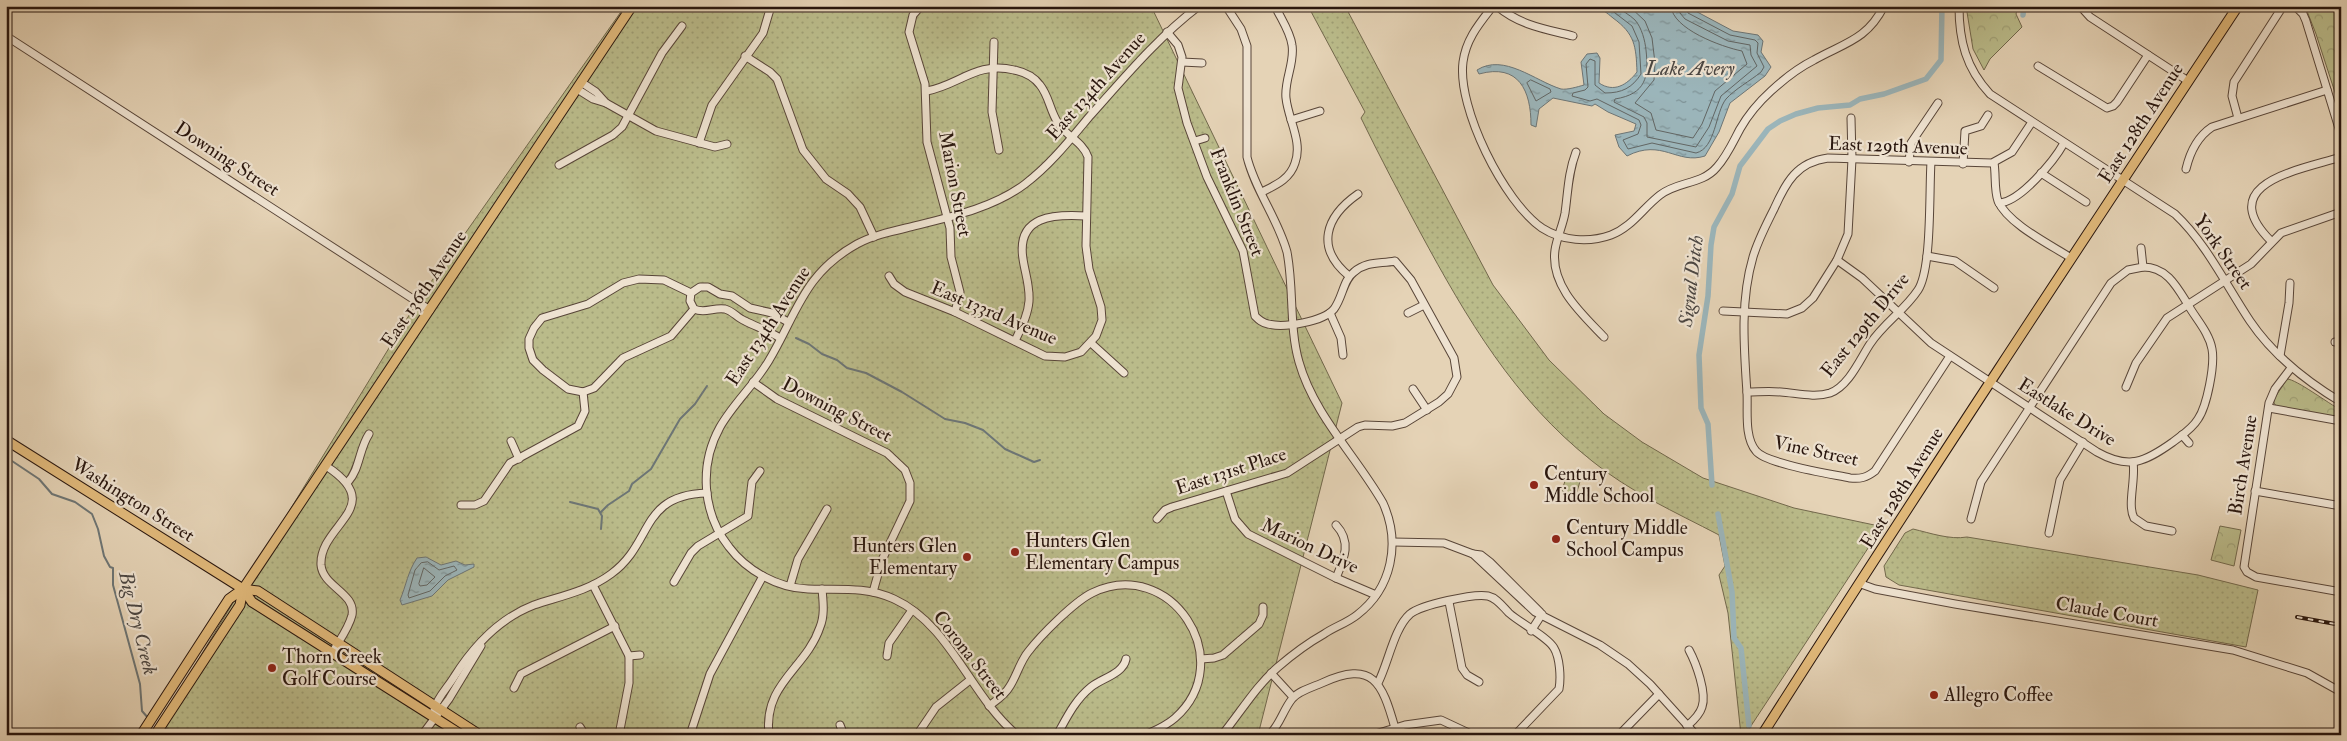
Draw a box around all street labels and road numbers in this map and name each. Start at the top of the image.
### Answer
street label: East 134th Avenue [1041,27,1151,145]
street label: East 128th Avenue [2093,58,2189,188]
street label: Downing Street [170,116,284,202]
street label: Marion Street [933,129,977,239]
street label: East 129th Avenue [1828,132,1968,160]
street label: Franklin Street [1204,144,1270,260]
street label: York Street [2188,210,2258,294]
street label: East 136th Avenue [376,225,472,352]
street label: East 134th Avenue [720,262,816,390]
street label: East 129th Drive [1815,268,1915,382]
street label: East 133rd Avenue [927,276,1061,350]
street label: Downing Street [778,372,896,448]
street label: Eastlake Drive [2014,372,2121,452]
street label: Birch Avenue [2223,413,2263,517]
street label: East 128th Avenue [1855,423,1949,553]
street label: Vine Street [1771,430,1861,472]
street label: East 131st Place [1173,442,1289,500]
street label: Washington Street [66,452,199,548]
street label: Marion Drive [1258,513,1363,579]
street label: Claude Court [2054,591,2160,633]
street label: Corona Street [928,606,1012,704]

